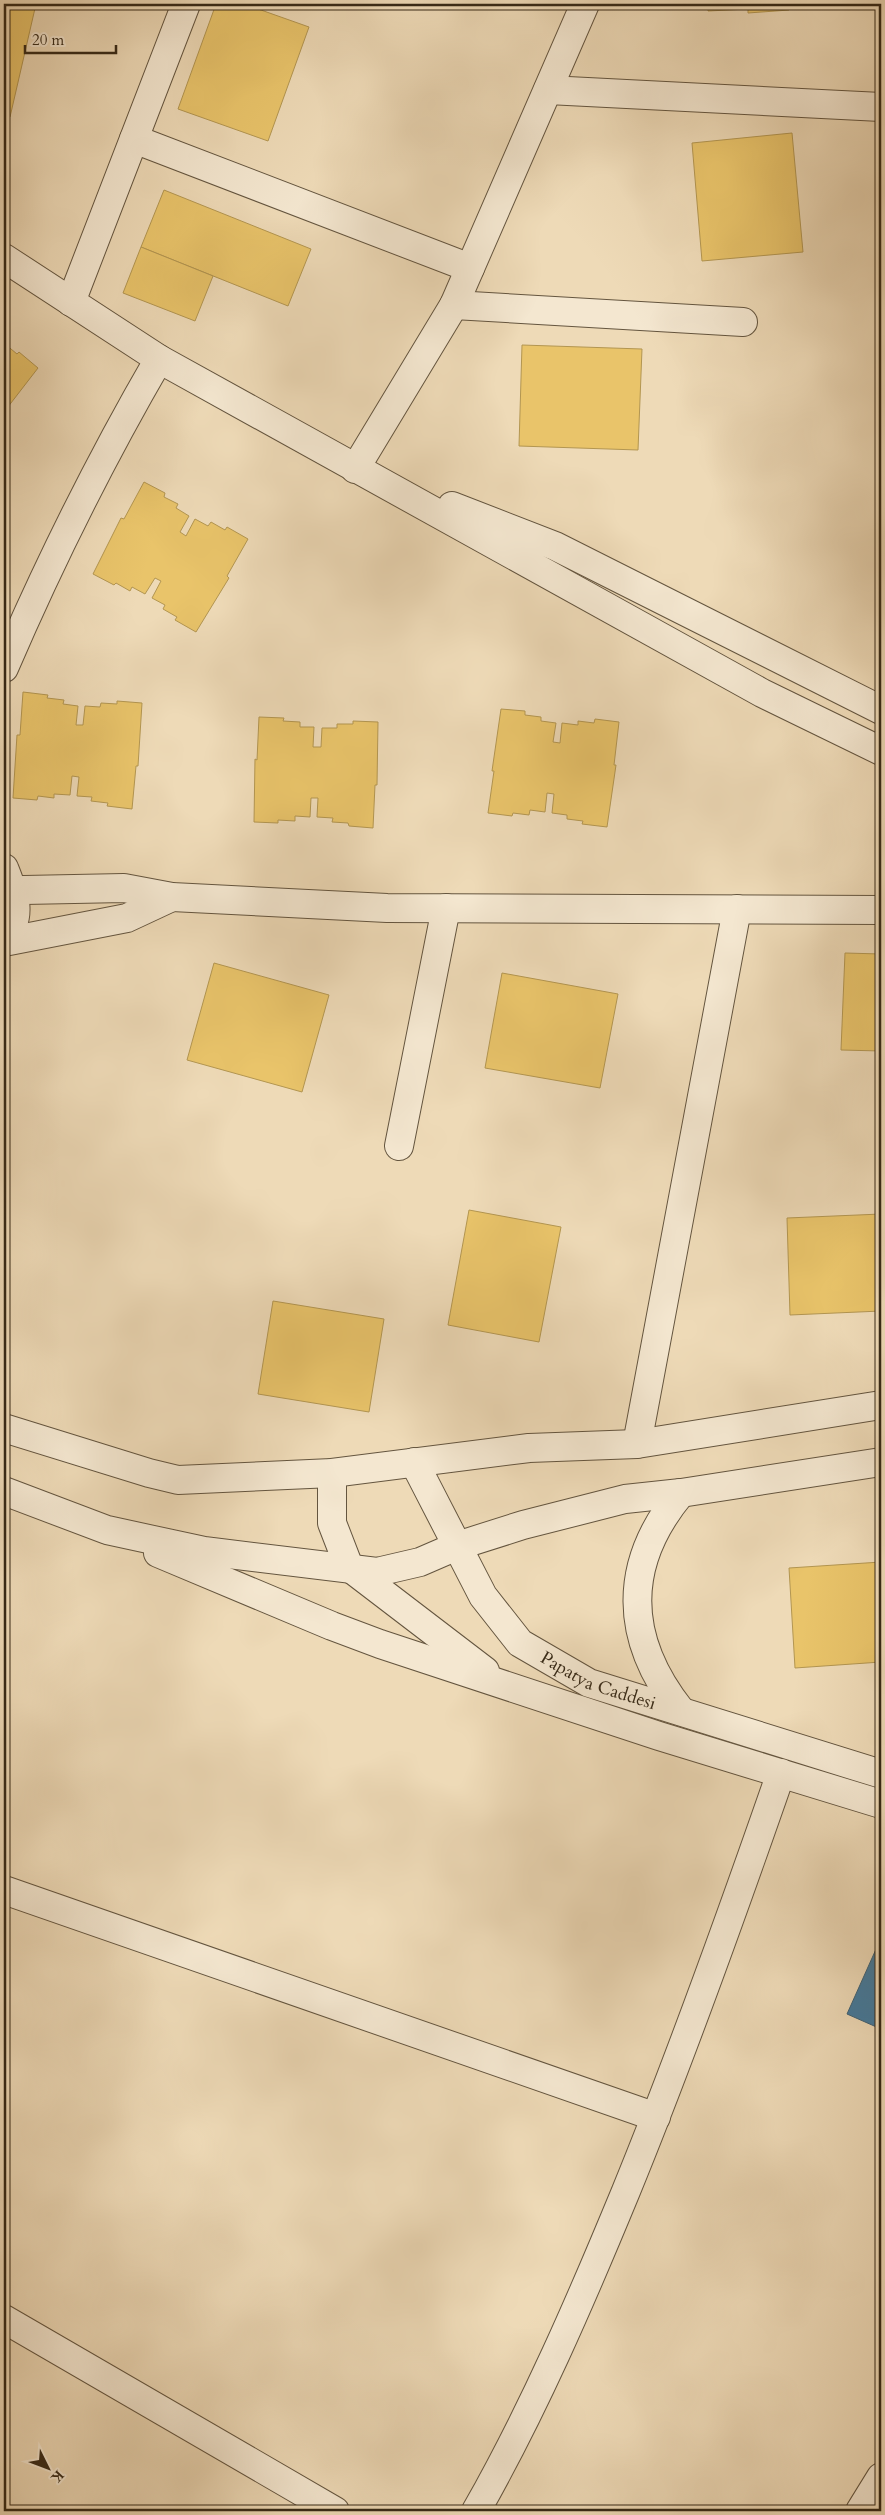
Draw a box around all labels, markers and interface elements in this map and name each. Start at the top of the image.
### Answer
scale bar [25,22,116,54]
text: 20 m [32,30,64,50]
street label: Papatya Caddesi [536,1645,659,1716]
north arrow [22,2442,72,2492]
text: K [46,2466,68,2487]

